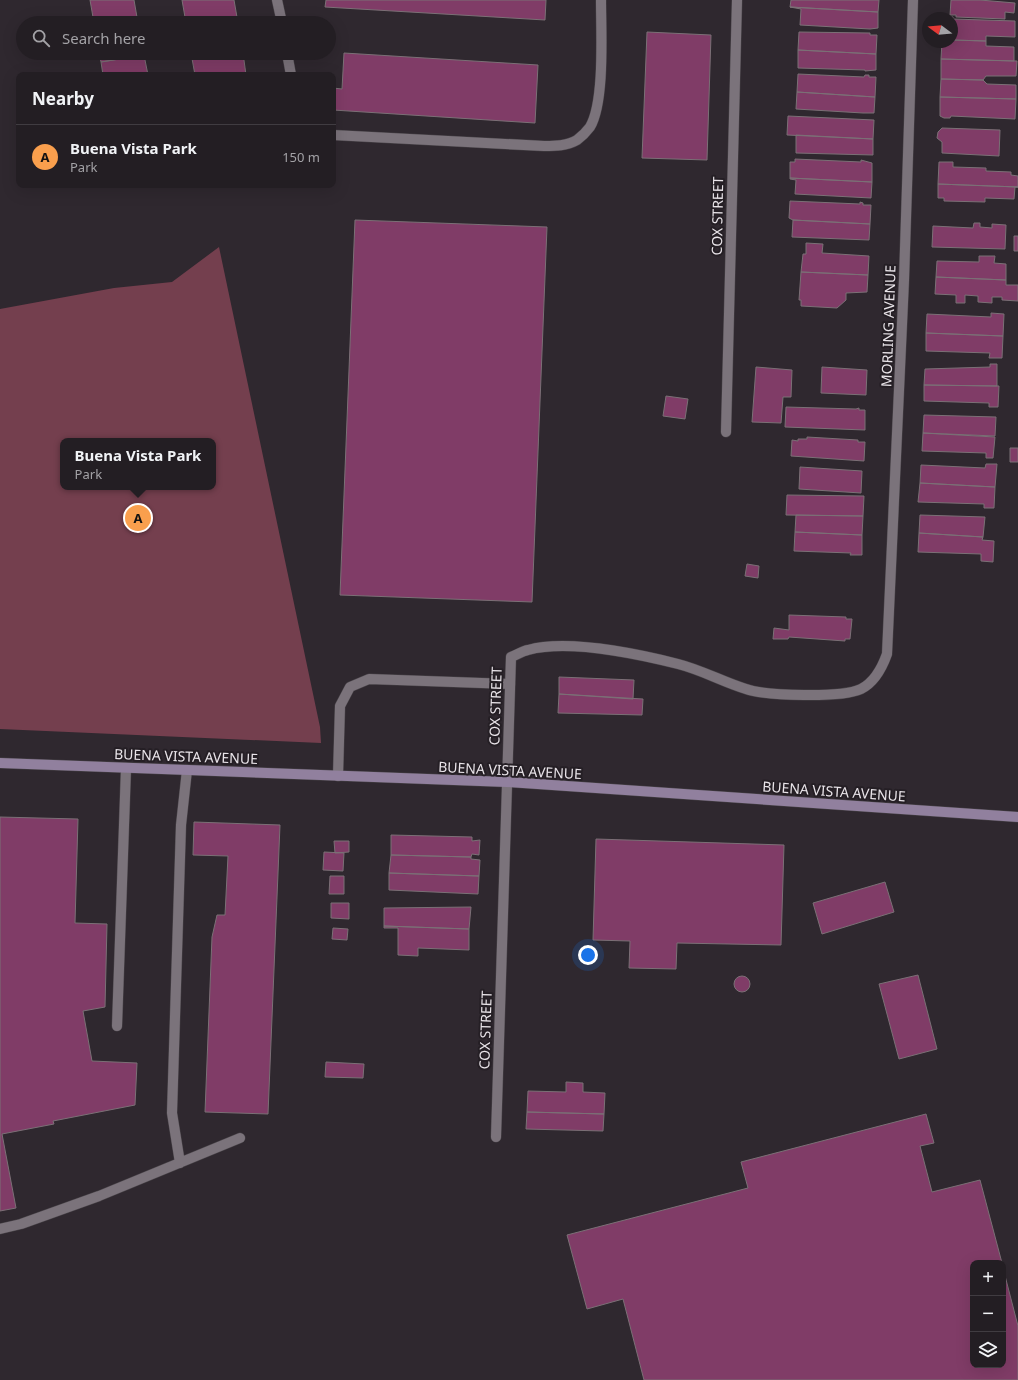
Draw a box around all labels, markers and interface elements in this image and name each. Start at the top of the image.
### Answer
north arrow [922,12,958,48]
search box [16,16,336,60]
icon: search [30,27,52,49]
text: Search here [62,28,145,48]
text: Nearby [32,87,94,110]
text: Buena Vista Park [70,138,197,158]
text: A [41,148,50,166]
text: 150 m [282,148,320,166]
text: Park [70,158,97,176]
street label: COX STREET [707,176,727,255]
street label: MORLING AVENUE [876,265,900,387]
popup [60,438,216,490]
text: Buena Vista Park [75,445,201,465]
text: Park [75,465,102,483]
pin: A [125,503,151,533]
street label: COX STREET [484,666,506,746]
street label: BUENA VISTA AVENUE [114,744,258,768]
street label: BUENA VISTA AVENUE [438,757,582,783]
street label: BUENA VISTA AVENUE [762,777,906,805]
your location [578,945,598,965]
street label: COX STREET [474,990,496,1070]
map controls [970,1260,1006,1368]
button: + [970,1260,1006,1296]
button: − [970,1296,1006,1332]
button: layers [970,1332,1006,1368]

